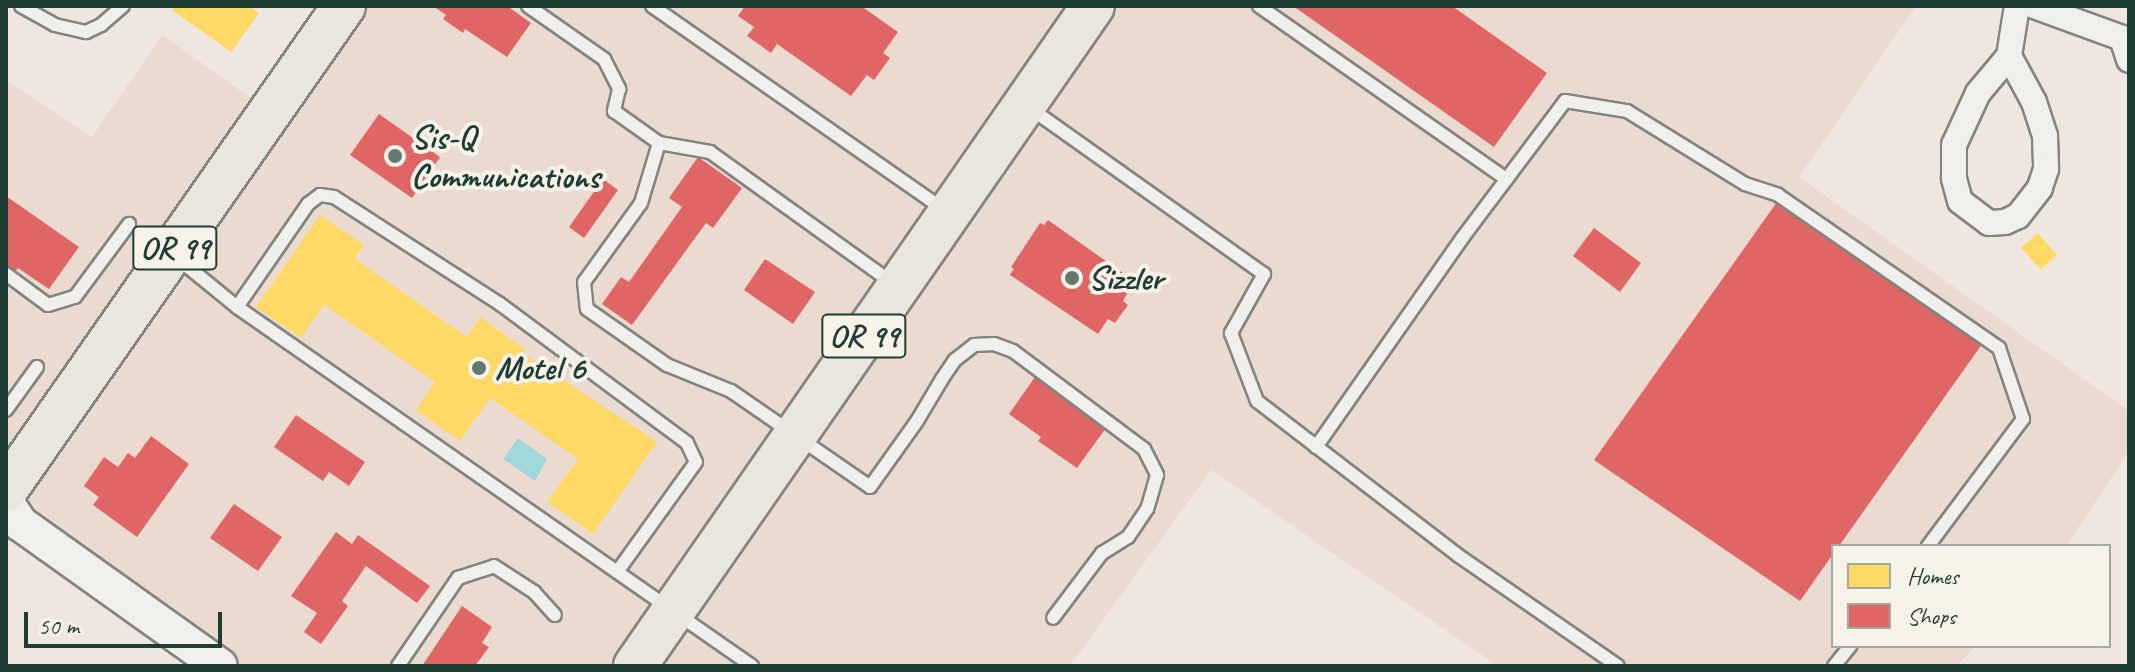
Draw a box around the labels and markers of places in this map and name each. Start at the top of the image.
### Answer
place label: Sis-Q Communications [411,116,600,196]
marker: Sis-Q Communications [386,147,404,165]
place label: Sizzler [1088,258,1163,298]
marker: Sizzler [1063,269,1081,287]
place label: Motel 6 [495,348,585,388]
marker: Motel 6 [470,359,488,377]

